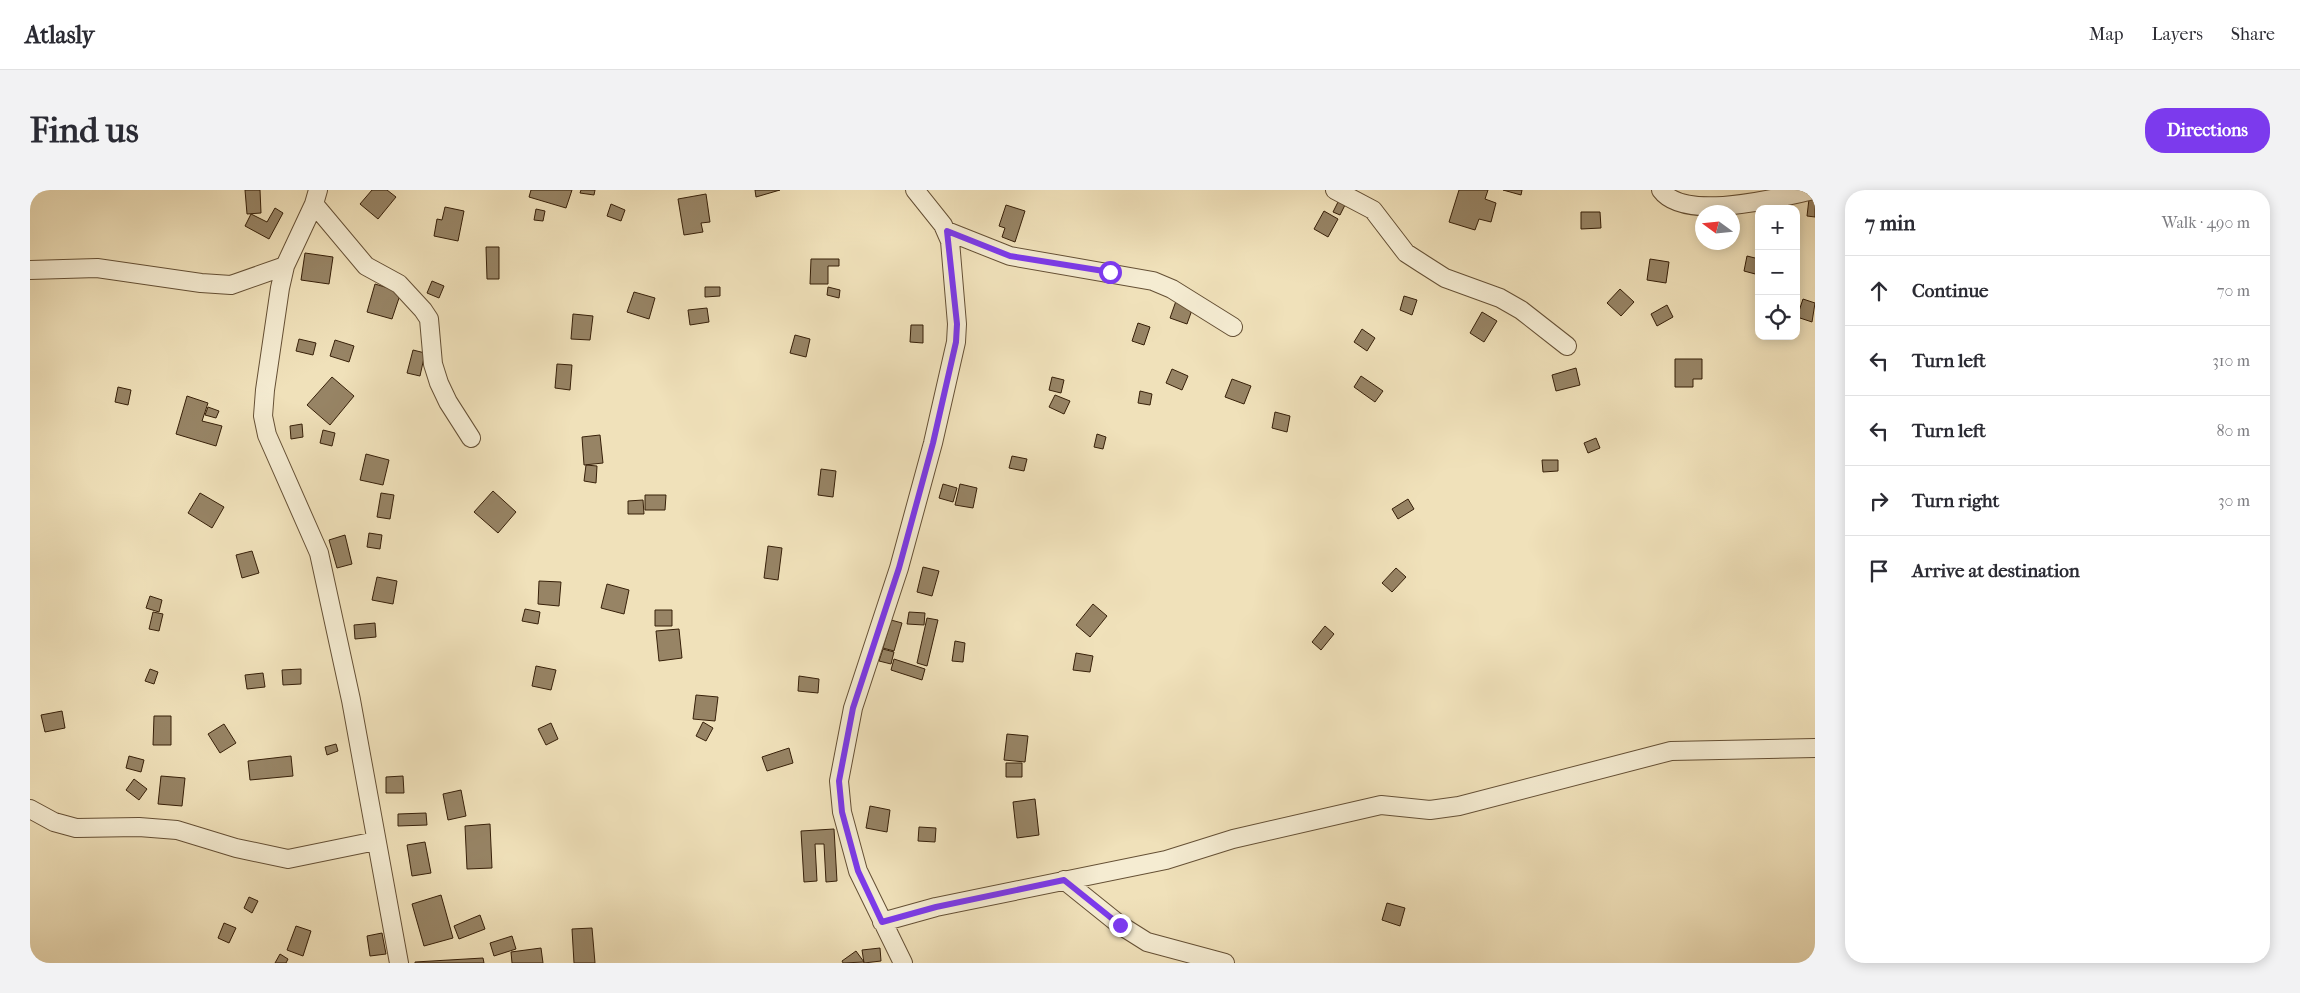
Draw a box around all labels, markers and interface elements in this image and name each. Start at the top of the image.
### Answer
text: Atlasly [25,21,94,49]
text: Map [2089,24,2123,45]
text: Layers [2151,24,2203,45]
text: Share [2231,24,2275,45]
button: Directions [2145,108,2270,153]
text: Find us [30,110,139,151]
north arrow [1695,205,1740,250]
map controls [1755,205,1800,340]
button: + [1755,205,1800,250]
text: 7 min [1865,211,1916,235]
text: Walk · 490 m [2162,213,2250,232]
button: − [1755,250,1800,295]
route start [1099,261,1122,284]
icon: ahead [1865,277,1893,305]
text: Continue [1912,280,1988,302]
text: 70 m [2217,281,2250,300]
button: locate [1755,295,1800,340]
icon: left [1865,347,1893,375]
text: Turn left [1912,350,1986,372]
text: 310 m [2212,351,2250,370]
icon: left [1865,417,1893,445]
text: Turn left [1912,420,1986,442]
text: 80 m [2216,421,2250,440]
icon: right [1865,487,1893,515]
text: Turn right [1912,490,1999,512]
text: 30 m [2218,491,2250,510]
icon: arrive [1865,557,1893,585]
text: Arrive at destination [1912,560,2080,582]
route end [1109,914,1132,937]

